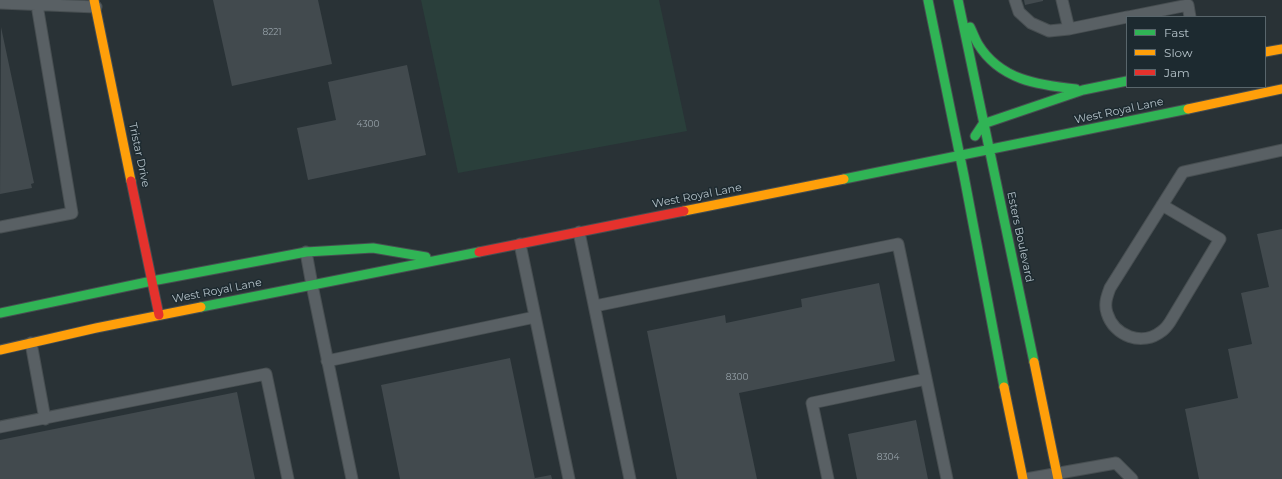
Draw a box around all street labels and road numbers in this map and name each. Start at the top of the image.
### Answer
street label: West Royal Lane [1073,95,1165,127]
street label: Tristar Drive [126,122,152,188]
street label: West Royal Lane [651,181,743,211]
street label: Esters Boulevard [1004,191,1036,283]
street label: West Royal Lane [171,276,263,306]

